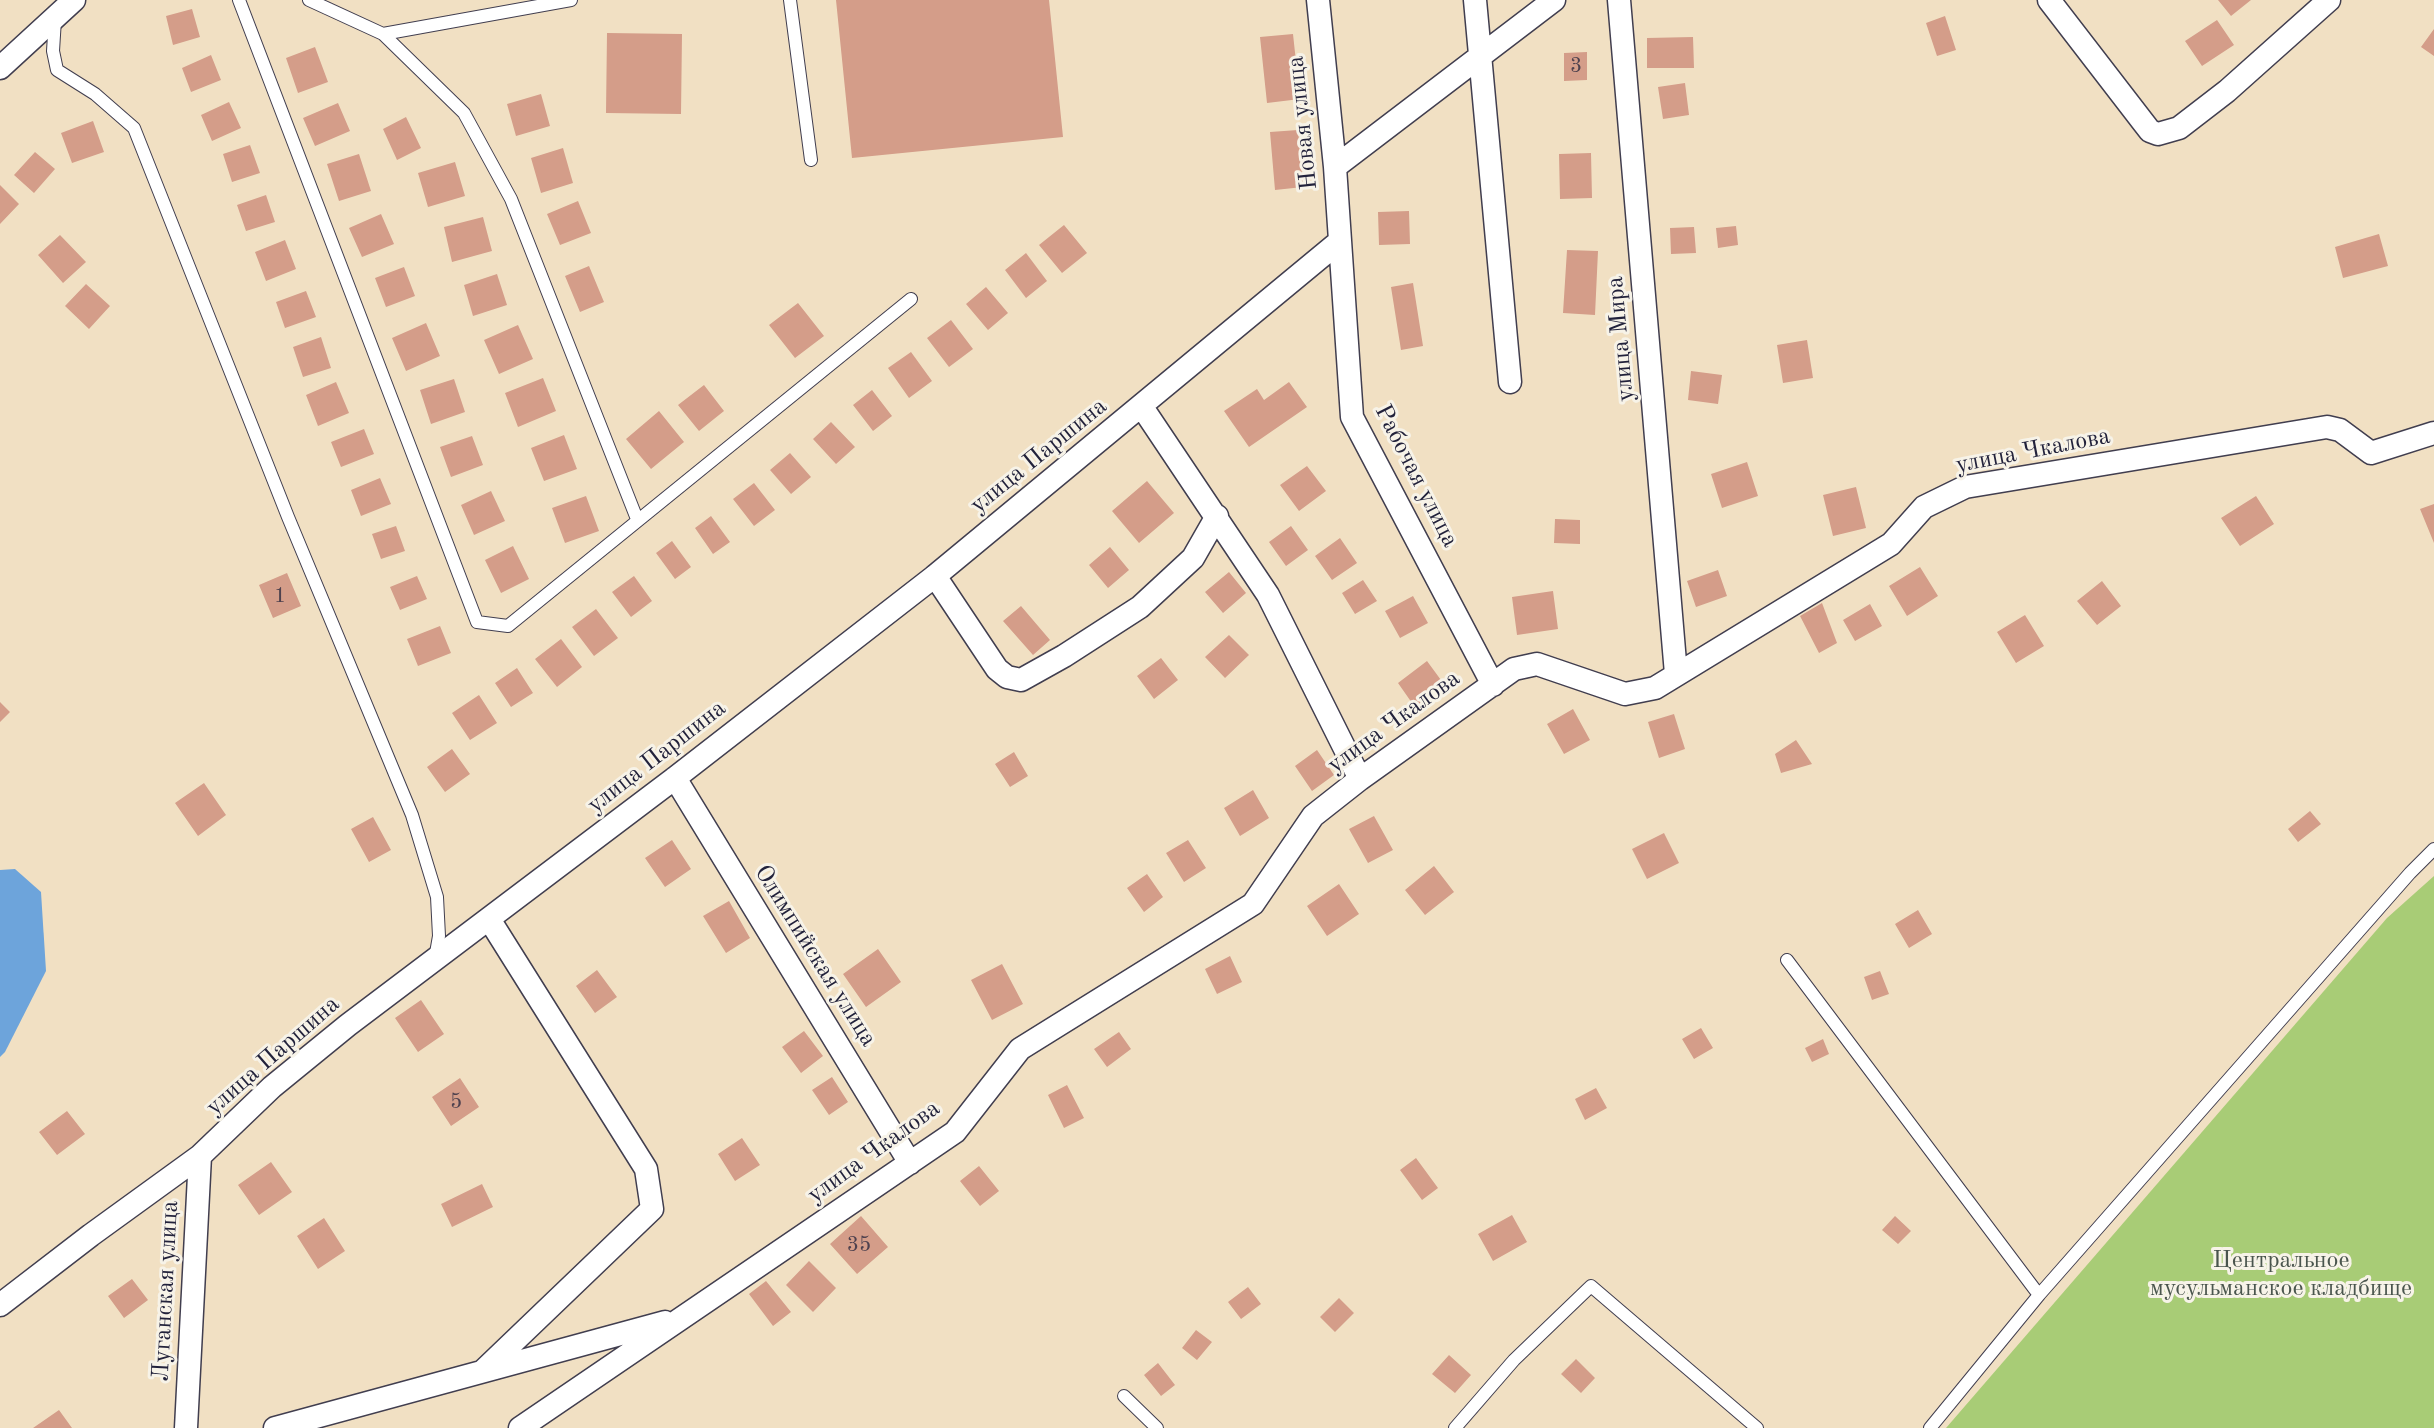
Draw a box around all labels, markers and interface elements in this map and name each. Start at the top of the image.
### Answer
house number: 3 [1570,53,1582,79]
street label: Новая улица [1282,54,1324,192]
street label: улица Мира [1601,275,1641,403]
street label: улица Паршина [965,392,1113,520]
street label: Рабочая улица [1368,400,1464,552]
street label: улица Чкалова [1953,422,2113,480]
house number: 1 [274,583,286,609]
street label: улица Чкалова [1322,664,1466,780]
street label: улица Паршина [582,694,732,820]
street label: Олимпийская улица [747,860,883,1052]
street label: улица Паршина [200,990,346,1122]
house number: 5 [450,1089,462,1115]
street label: улица Чкалова [802,1094,946,1210]
street label: Луганская улица [147,1200,185,1382]
house number: 35 [847,1232,871,1258]
park label: Центральное мусульманское кладбище [2150,1247,2412,1303]

